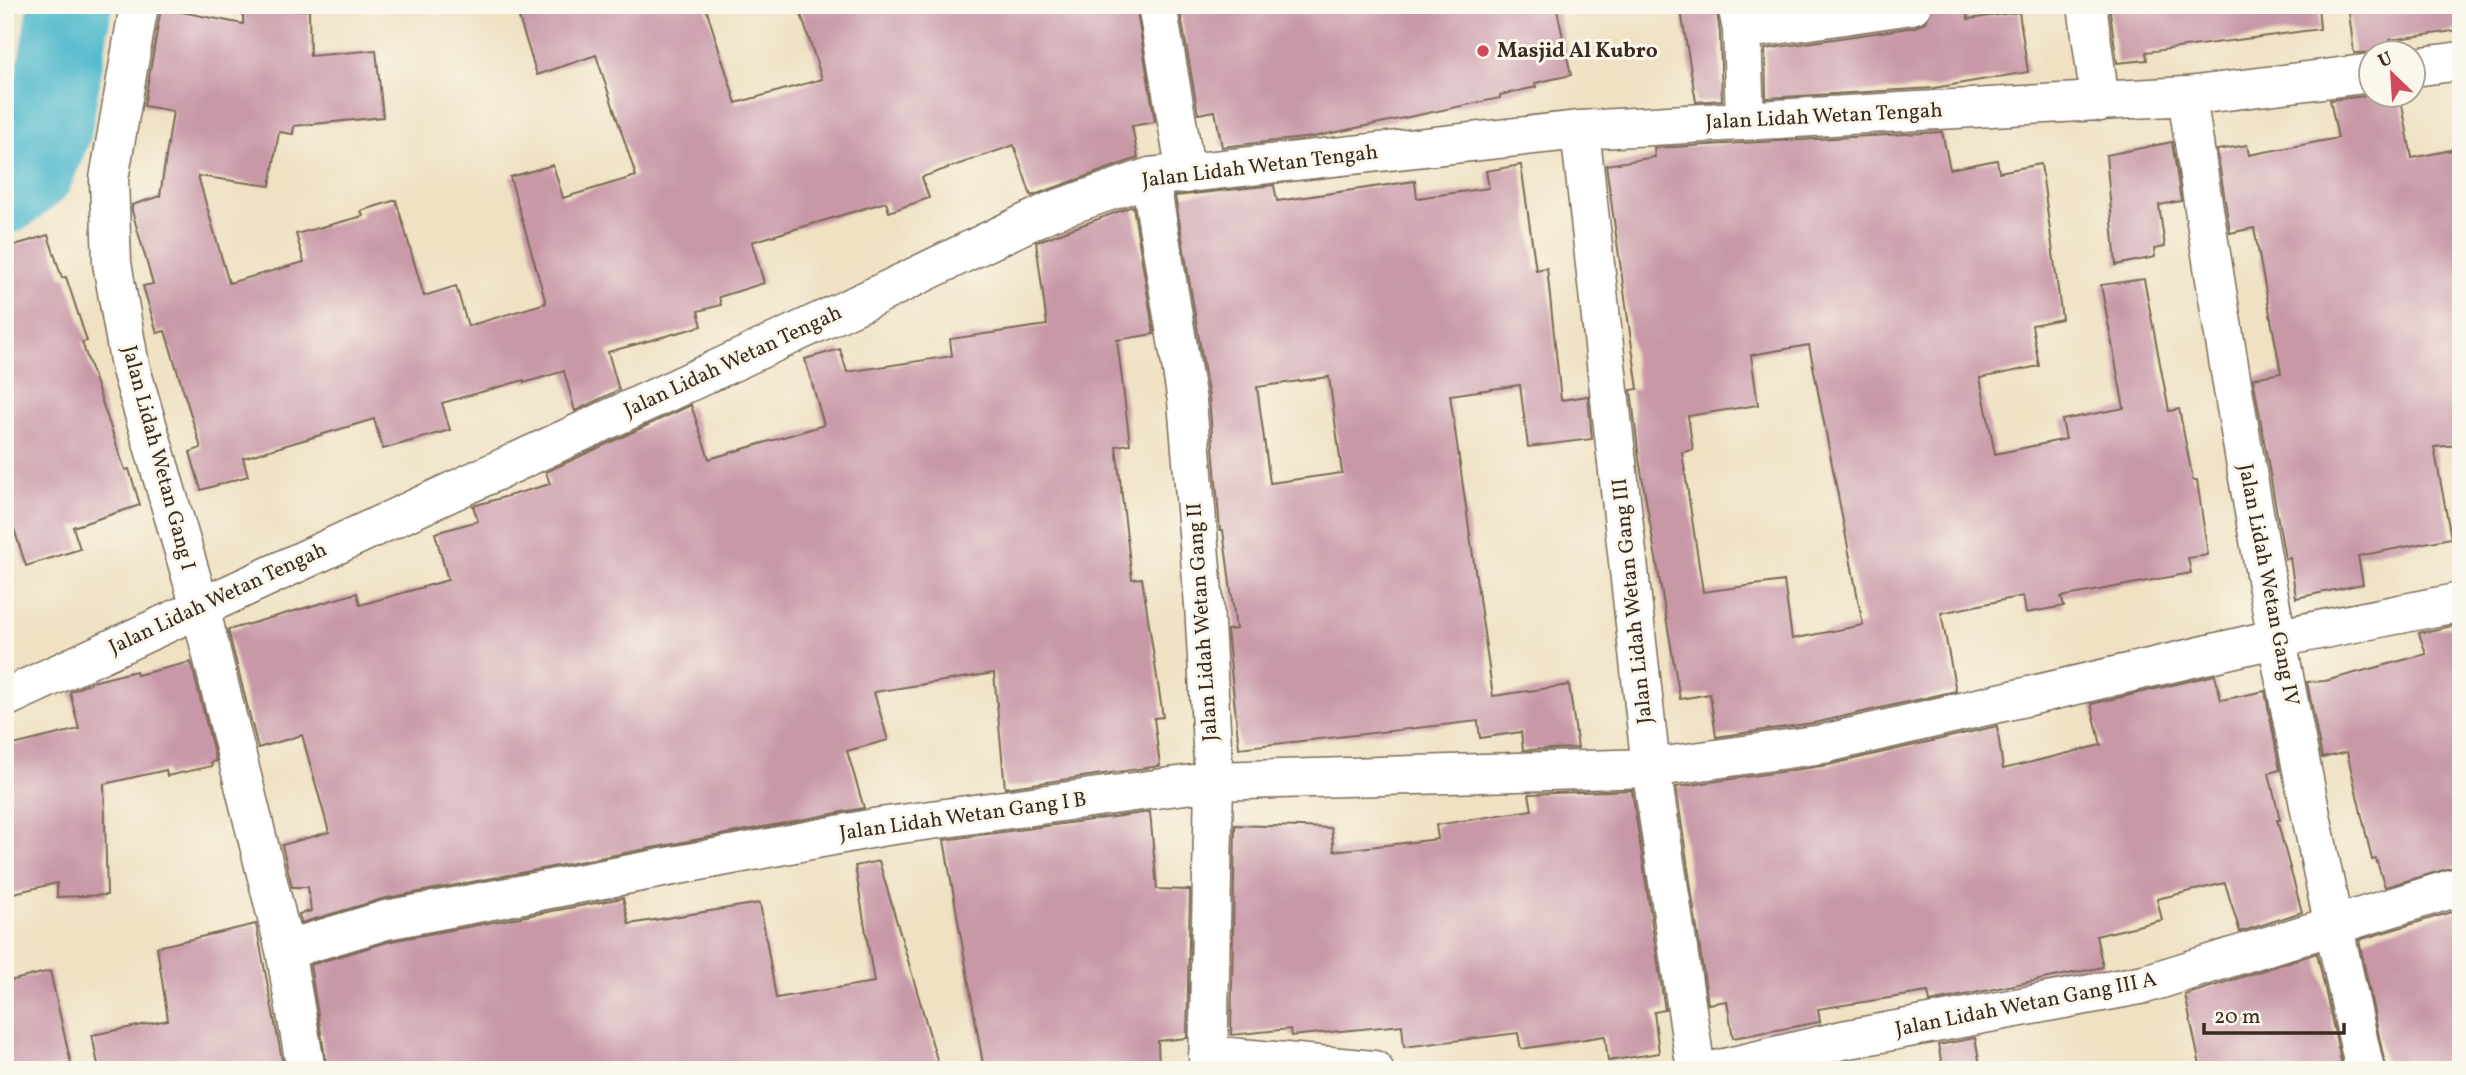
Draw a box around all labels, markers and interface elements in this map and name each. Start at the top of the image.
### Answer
place label: Masjid Al Kubro [1497,37,1658,66]
north arrow [2358,38,2428,108]
marker: Masjid Al Kubro [1475,43,1491,59]
text: U [2374,46,2397,75]
street label: Jalan Lidah Wetan Tengah [1705,96,1943,138]
street label: Jalan Lidah Wetan Tengah [1140,138,1380,196]
street label: Jalan Lidah Wetan Tengah [619,299,847,425]
street label: Jalan Lidah Wetan Gang I [114,342,202,574]
street label: Jalan Lidah Wetan Gang IV [2230,461,2306,709]
street label: Jalan Lidah Wetan Gang III [1606,477,1660,725]
street label: Jalan Lidah Wetan Gang II [1180,502,1226,742]
street label: Jalan Lidah Wetan Tengah [104,536,332,662]
street label: Jalan Lidah Wetan Gang I B [838,785,1088,849]
street label: Jalan Lidah Wetan Gang III A [1893,965,2159,1045]
scale bar [2204,991,2344,1035]
text: 20 m [2214,1003,2260,1032]

